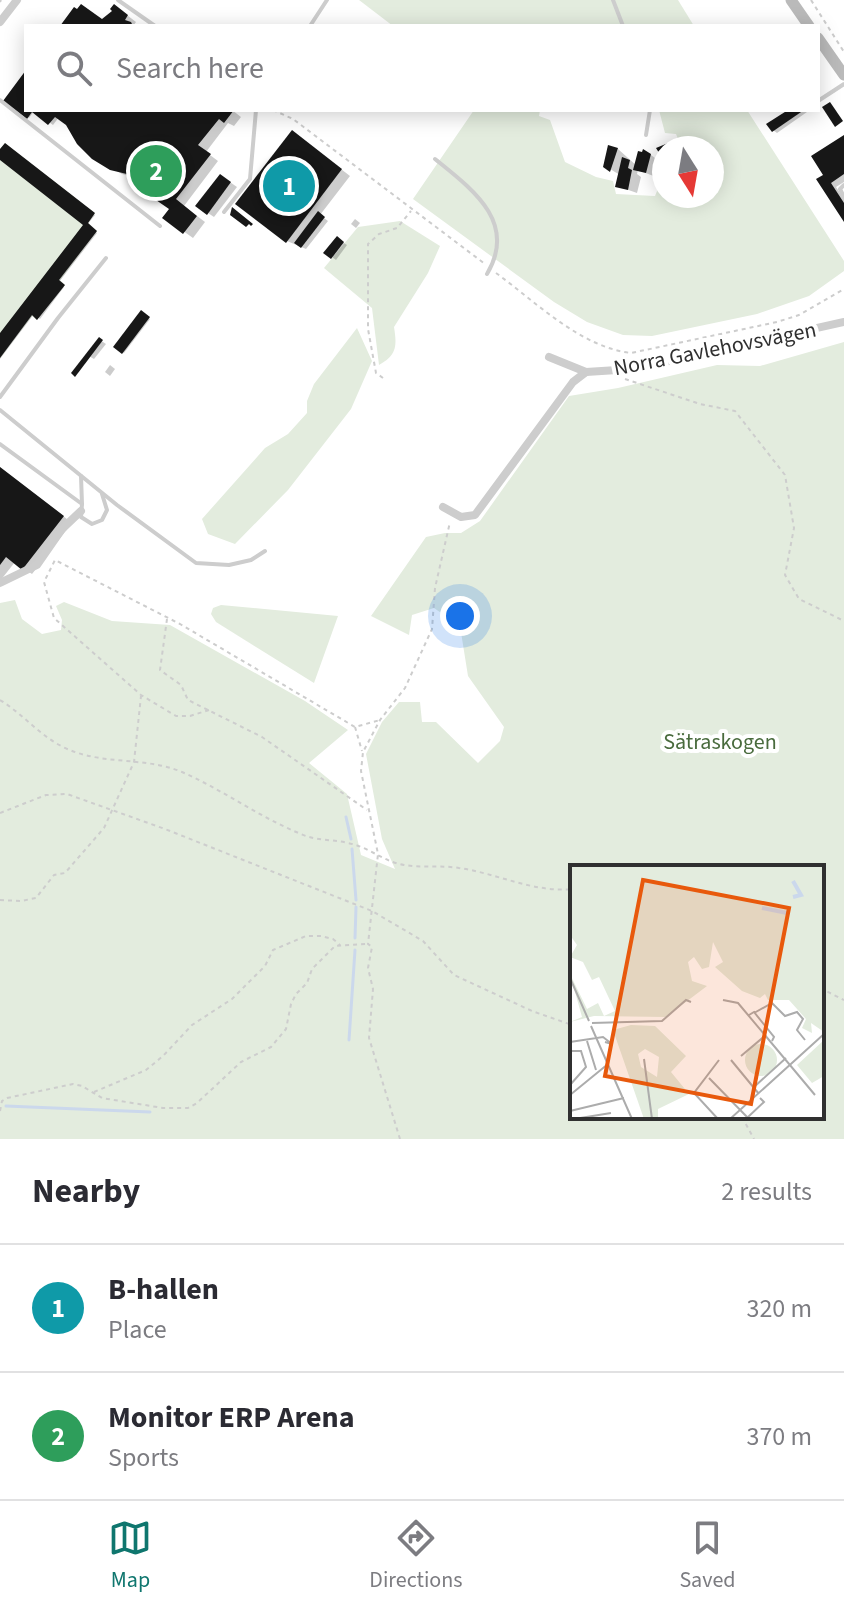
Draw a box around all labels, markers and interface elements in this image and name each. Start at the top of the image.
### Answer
search box [24,24,820,112]
icon: search [52,46,96,90]
text: Search here [116,47,264,90]
north arrow [652,136,724,208]
pin: 2 [130,141,182,201]
pin: 1 [263,156,315,216]
street label: Norra Gavlehovsvägen [611,314,819,384]
your location [440,596,480,636]
park label: Sätraskogen [663,726,777,758]
inset map [570,865,824,1119]
text: Nearby [32,1167,140,1216]
text: 2 results [721,1173,812,1210]
text: B-hallen [108,1268,219,1311]
text: 1 [51,1290,65,1327]
text: 320 m [746,1290,812,1327]
text: Place [108,1311,167,1348]
text: Monitor ERP Arena [108,1396,355,1439]
text: 2 [51,1418,65,1455]
text: 370 m [746,1418,812,1455]
text: Sports [108,1439,179,1476]
tab: Map [108,1516,152,1596]
tab: Directions [369,1516,462,1596]
tab: Saved [679,1516,736,1596]

